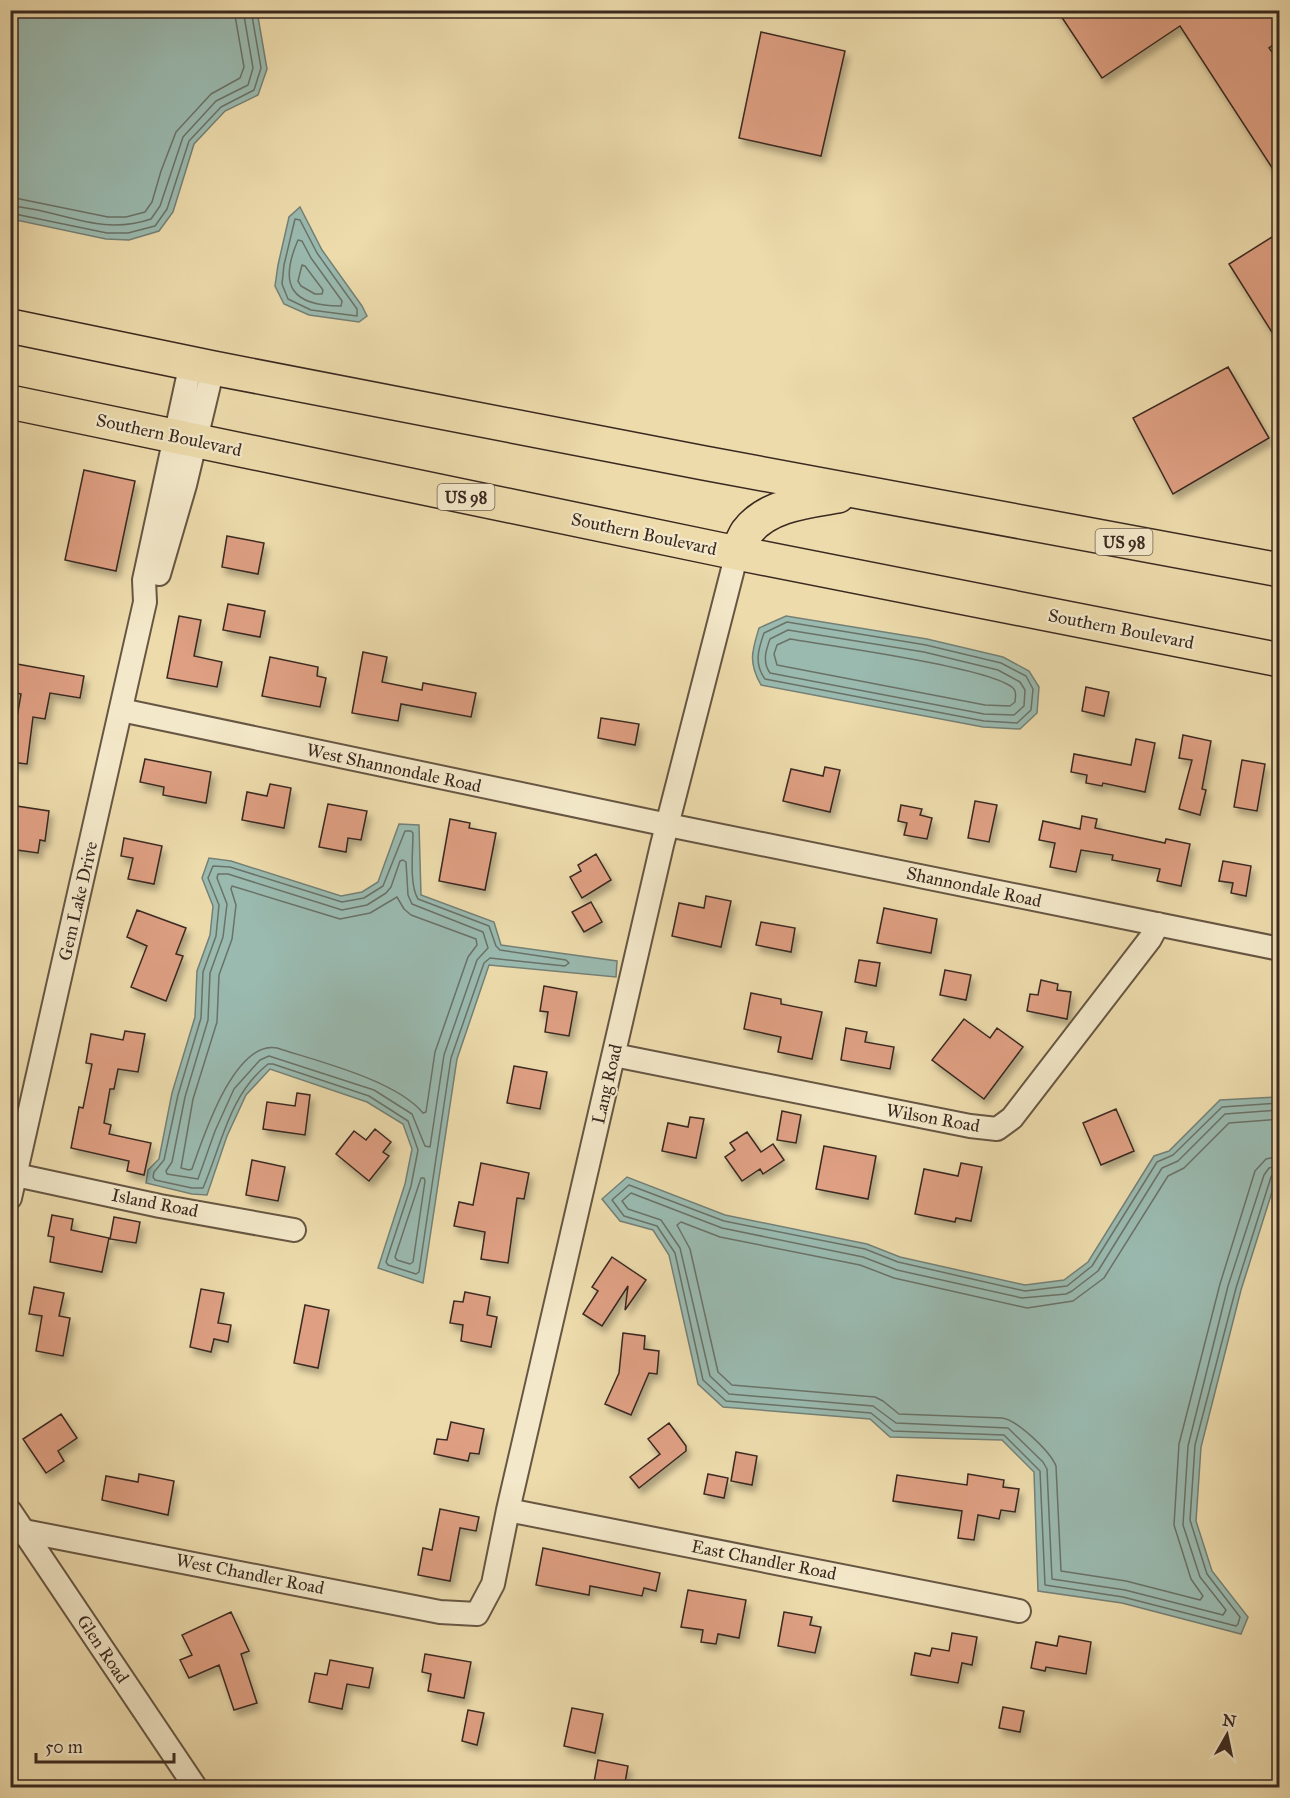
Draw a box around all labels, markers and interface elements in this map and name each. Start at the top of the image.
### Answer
street label: Southern Boulevard [94,409,244,461]
road number: US 98 [438,484,494,510]
street label: Southern Boulevard [569,508,719,560]
road number: US 98 [1096,529,1152,555]
street label: Southern Boulevard [1046,604,1196,654]
street label: West Shannondale Road [305,739,483,797]
street label: Gem Lake Drive [54,839,102,963]
street label: Shannondale Road [904,862,1044,912]
street label: Lang Road [587,1042,628,1126]
street label: Wilson Road [884,1099,982,1137]
street label: Island Road [110,1184,200,1222]
street label: East Chandler Road [690,1535,838,1585]
street label: West Chandler Road [174,1549,326,1599]
street label: Glen Road [72,1611,134,1687]
north arrow [1197,1705,1257,1765]
text: N [1221,1710,1238,1731]
scale bar [36,1726,174,1764]
text: 50 m [45,1736,83,1758]

